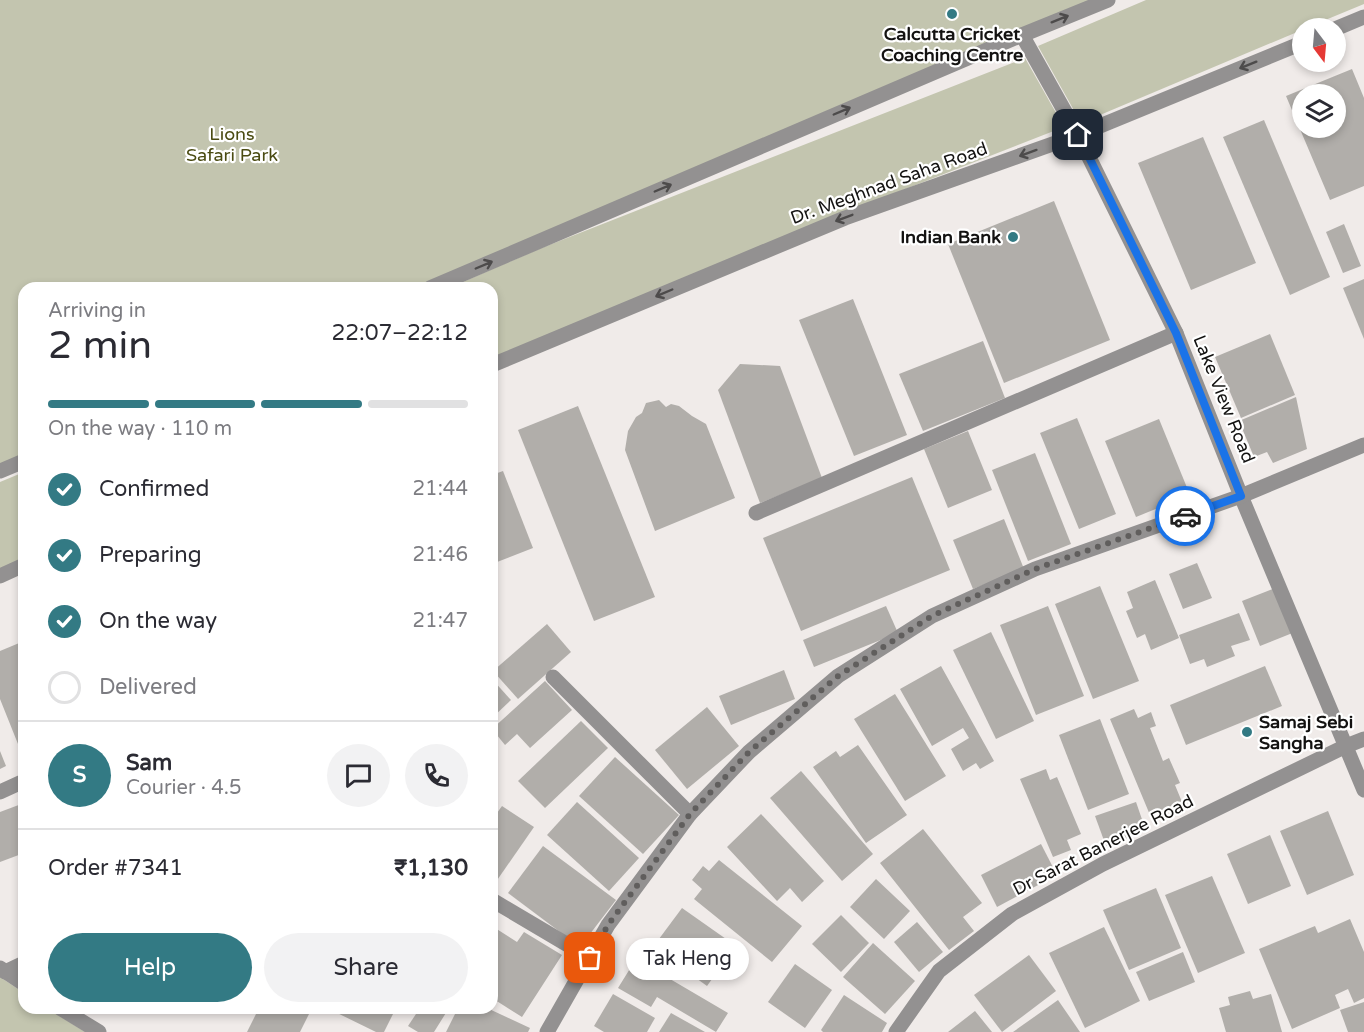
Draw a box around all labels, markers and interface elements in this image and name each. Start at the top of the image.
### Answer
marker: Calcutta Cricket Coaching Centre [945,7,959,21]
one-way arrow [1051,13,1069,24]
north arrow [1292,18,1346,72]
map controls [1292,18,1346,138]
place label: Calcutta Cricket Coaching Centre [881,23,1023,66]
one-way arrow [1239,60,1258,71]
button: layers [1292,84,1346,138]
one-way arrow [833,105,851,117]
pin [1052,109,1103,160]
icon: home [1061,118,1094,151]
park label: Lions Safari Park [186,123,278,166]
street label: Dr. Meghnad Saha Road [787,137,991,229]
one-way arrow [1019,148,1038,159]
one-way arrow [653,182,672,193]
one-way arrow [835,213,854,224]
place label: Indian Bank [900,226,1001,248]
marker: Indian Bank [1006,230,1020,244]
one-way arrow [474,259,492,270]
one-way arrow [655,288,674,299]
text: Arriving in [48,299,146,323]
text: 22:07–22:12 [331,320,468,346]
text: 2 min [48,322,152,369]
street label: Lake View Road [1188,332,1260,466]
text: On the way · 110 m [48,417,232,441]
icon: check [48,473,81,506]
text: Confirmed [99,476,209,502]
text: 21:44 [413,477,468,501]
courier [1155,486,1215,546]
icon: car [1169,500,1202,533]
icon: check [48,539,81,572]
text: Preparing [99,542,202,568]
text: 21:46 [413,543,468,567]
icon: check [48,605,81,638]
text: On the way [99,608,217,634]
text: 21:47 [413,609,468,633]
text: Delivered [99,674,197,700]
place label: Samaj Sebi Sangha [1259,711,1353,754]
marker: Samaj Sebi Sangha [1240,725,1254,739]
button: chat [327,744,390,807]
button: phone [405,744,468,807]
text: Sam [126,750,172,776]
text: S [73,762,86,788]
text: Courier · 4.5 [126,776,241,800]
street label: Dr Sarat Banerjee Road [1009,790,1197,900]
text: Order #7341 [48,855,183,881]
text: ₹1,130 [394,855,468,881]
pin [564,932,615,983]
button: Help [48,933,252,1002]
button: Share [264,933,468,1002]
callout: Tak Heng [626,937,749,979]
icon: bag [573,941,606,974]
text: Tak Heng [643,947,732,971]

